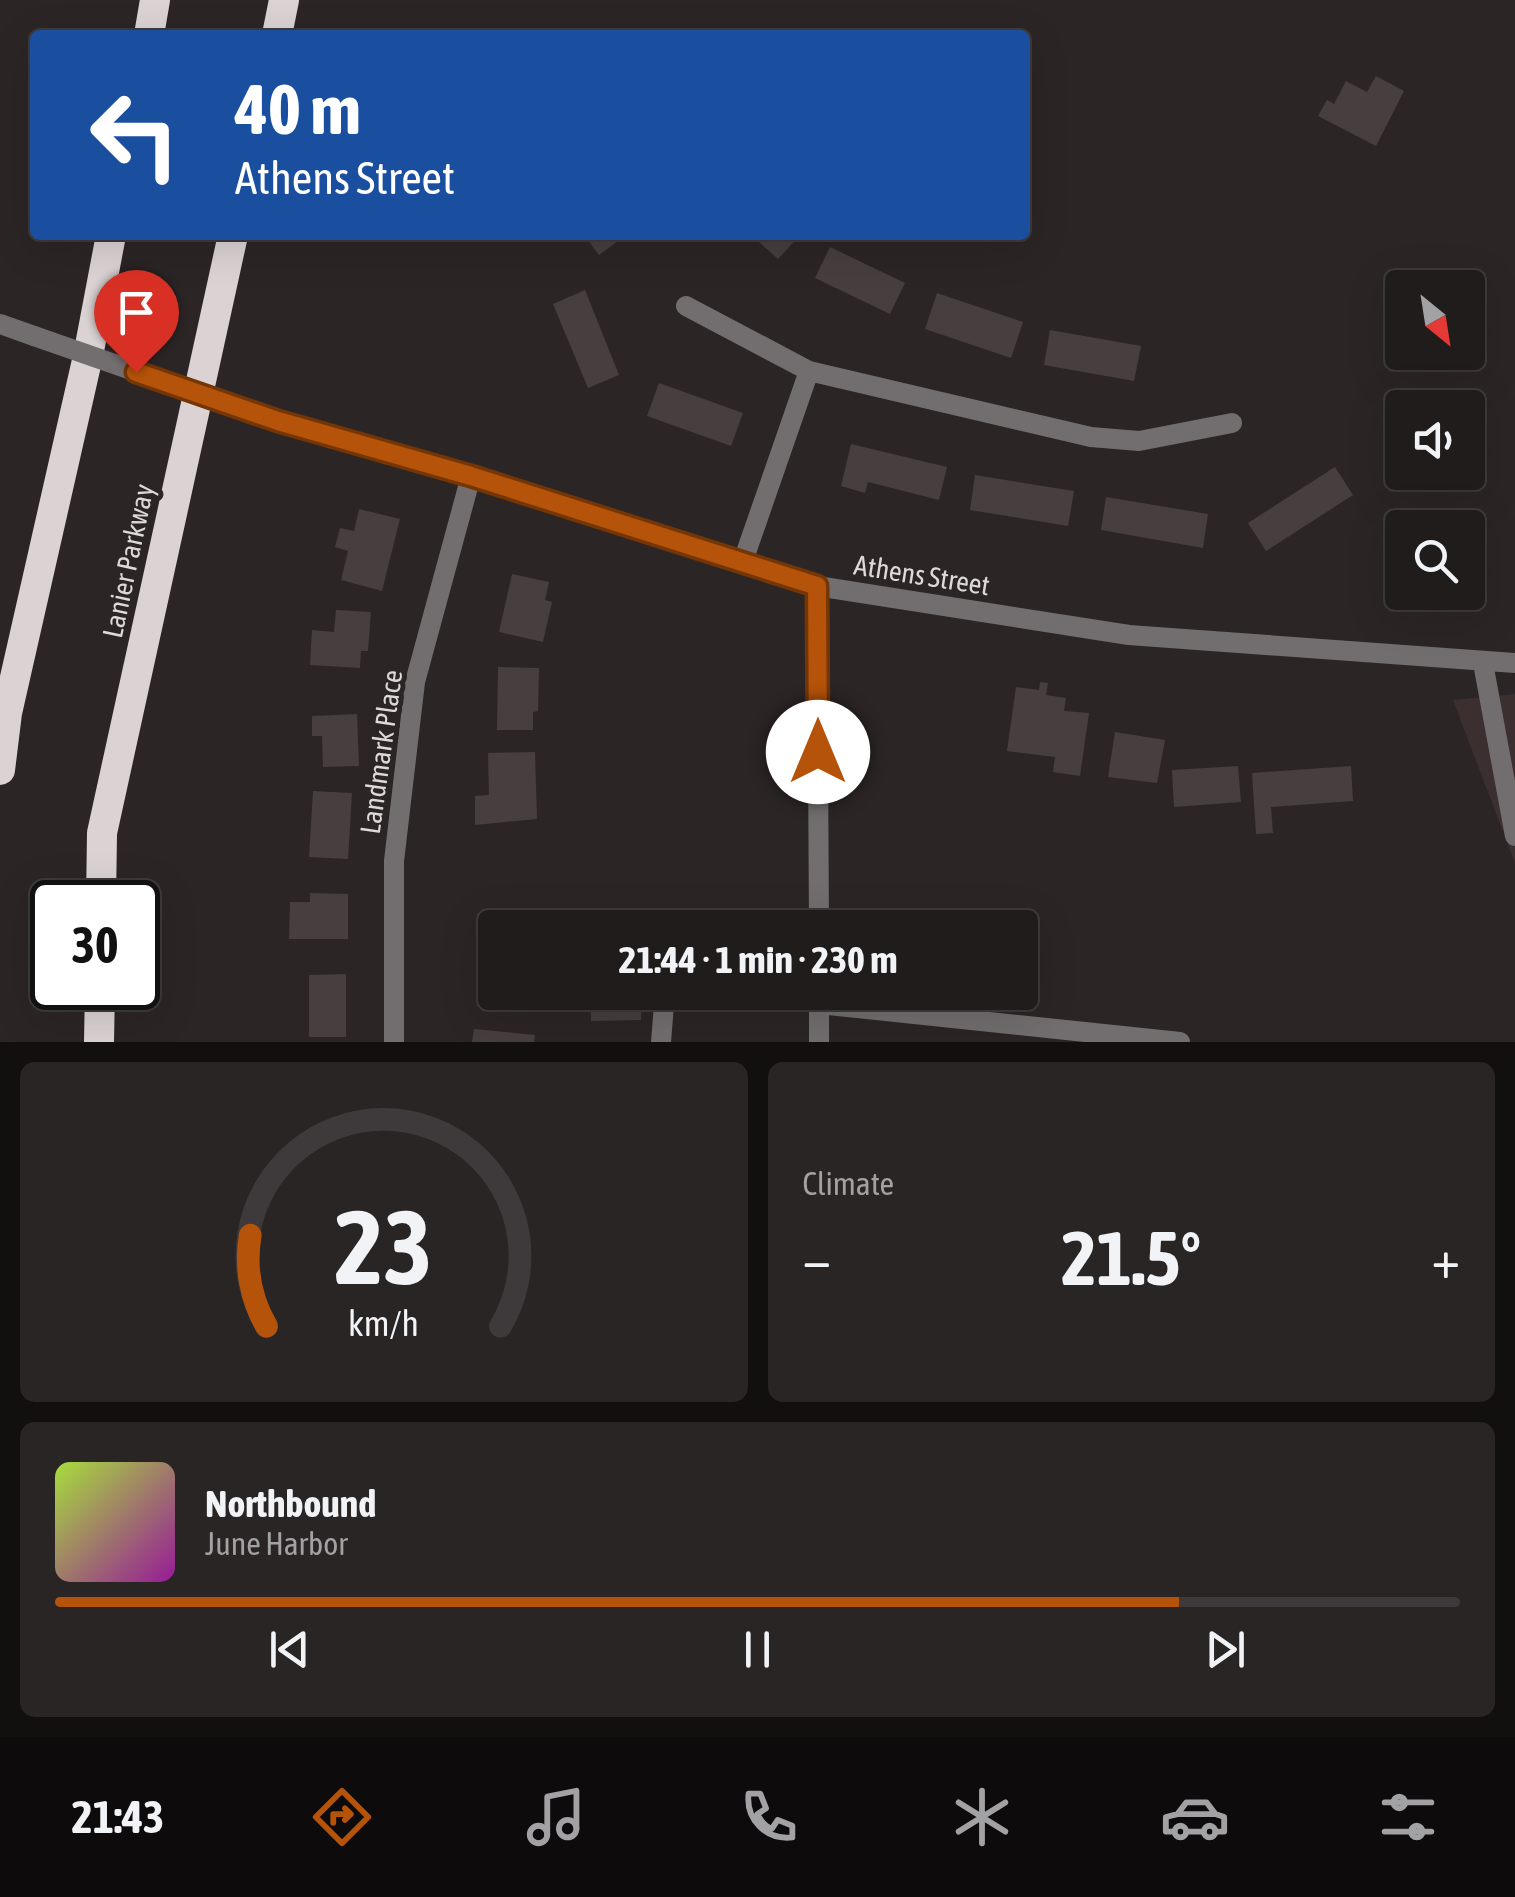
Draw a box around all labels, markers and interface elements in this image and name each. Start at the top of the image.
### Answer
text: 40 m [235,69,361,149]
icon: left [70,70,200,200]
text: Athens Street [235,152,455,204]
pin [94,270,179,373]
north arrow [1385,270,1485,370]
map controls [1385,270,1485,610]
icon: arrive [109,285,164,340]
button: sound [1385,390,1485,490]
street label: Lanier Parkway [96,481,160,641]
button: search [1385,510,1485,610]
street label: Athens Street [852,548,992,602]
street label: Landmark Place [354,668,408,836]
position arrow [766,700,870,804]
speed limit sign: 30 [30,880,160,1010]
text: 21:44 · 1 min · 230 m [618,938,898,981]
text: Climate [803,1165,894,1202]
text: 23 [335,1187,433,1306]
text: 21.5° [1061,1215,1201,1301]
text: − [803,1227,831,1290]
text: + [1431,1227,1460,1290]
text: km/h [348,1303,419,1344]
text: Northbound [205,1482,376,1525]
text: June Harbor [205,1525,348,1562]
icon: previous [262,1622,317,1677]
icon: pause [730,1622,785,1677]
icon: next [1198,1622,1253,1677]
icon: directions [307,1782,377,1852]
icon: music [521,1782,591,1852]
icon: phone [734,1782,804,1852]
icon: climate [947,1782,1017,1852]
icon: car [1160,1782,1230,1852]
icon: filters [1373,1782,1443,1852]
text: 21:43 [72,1791,164,1843]

